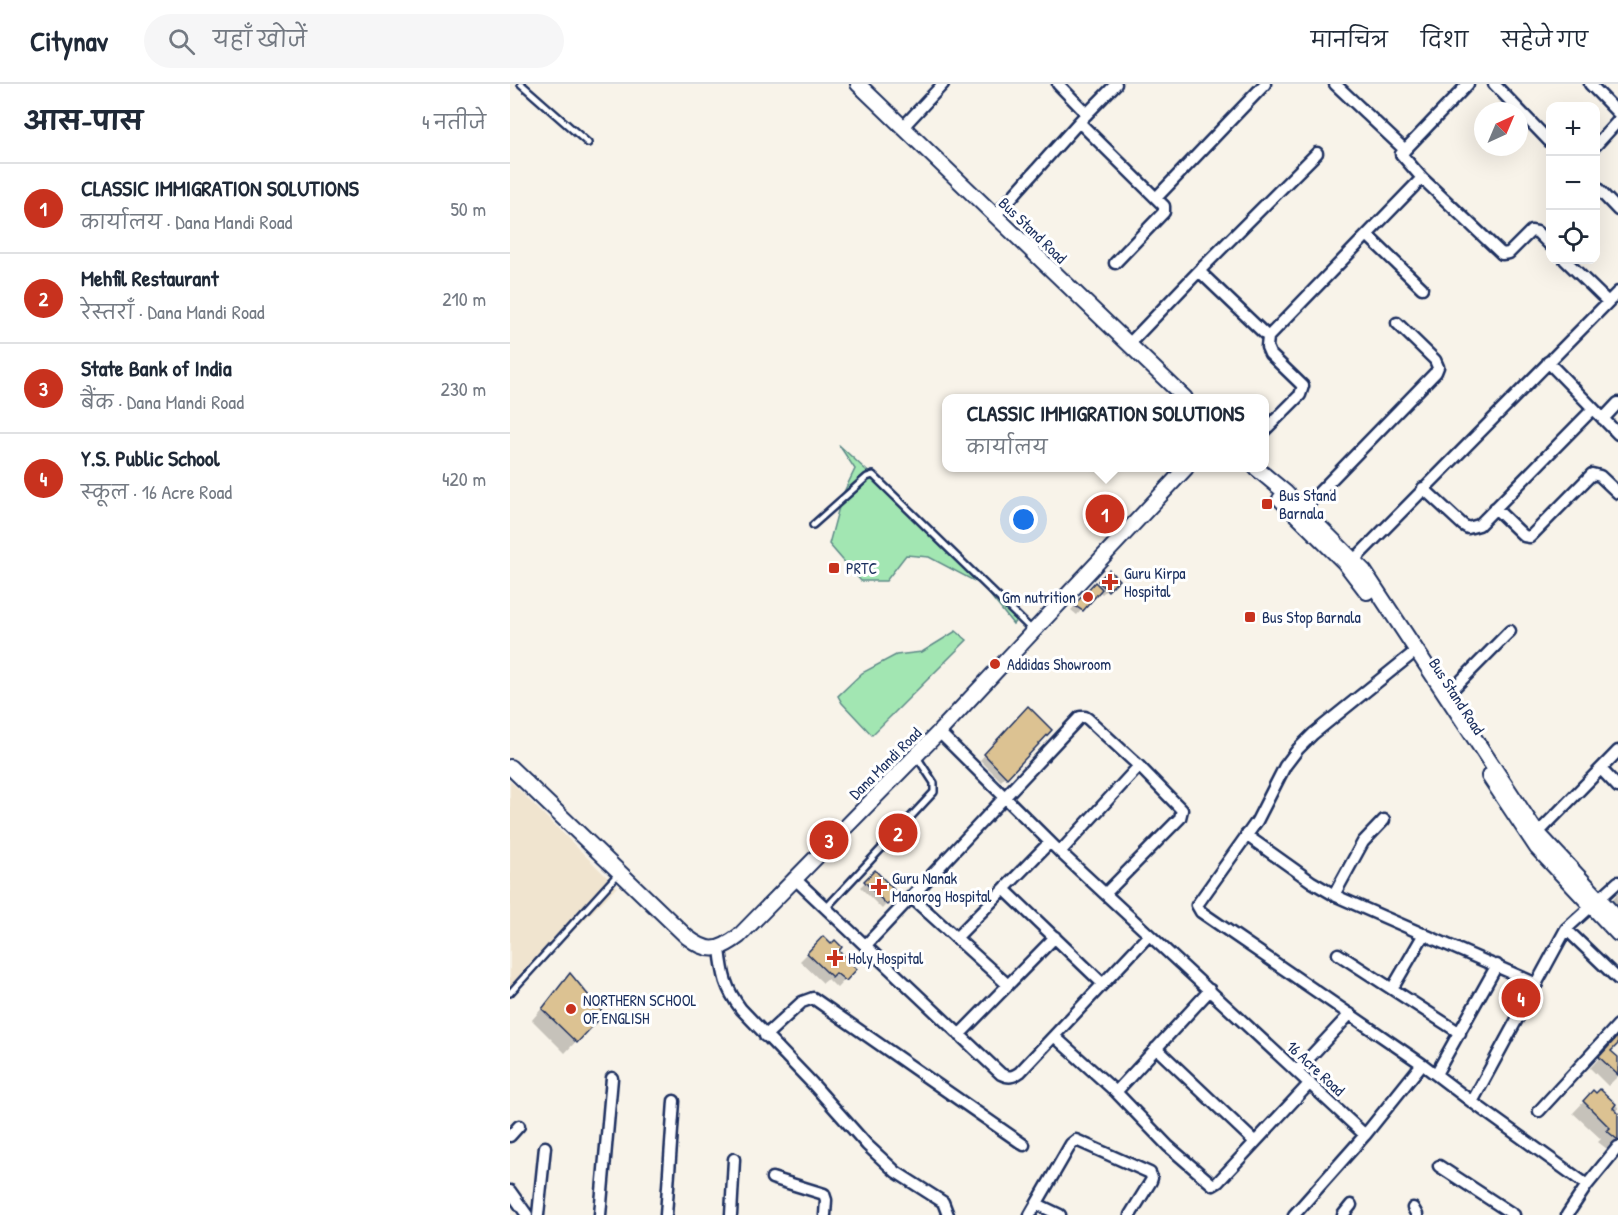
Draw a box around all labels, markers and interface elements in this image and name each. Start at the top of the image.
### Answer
search box [144,14,564,68]
text: Citynav [30,22,108,60]
text: यहाँ खोजें [213,24,307,54]
icon: search [165,25,198,58]
text: मानचित्र [1311,25,1388,54]
text: दिशा [1421,25,1468,54]
text: सहेजे गए [1501,25,1588,54]
north arrow [1474,102,1528,156]
map controls [1546,102,1600,264]
button: + [1546,102,1600,156]
text: आस-पास [24,103,143,138]
text: 4 नतीजे [422,108,486,135]
button: − [1546,156,1600,210]
text: CLASSIC IMMIGRATION SOLUTIONS [81,173,359,203]
street label: Bus Stand Road [994,192,1072,268]
text: 1 [40,195,47,222]
text: 50 m [450,195,486,222]
text: कार्यालय · Dana Mandi Road [81,208,292,235]
button: locate [1546,210,1600,264]
text: Mehfil Restaurant [81,263,219,293]
text: 2 [39,285,48,312]
text: 210 m [442,285,486,312]
text: रेस्तराँ · Dana Mandi Road [81,298,265,325]
text: State Bank of India [81,353,232,383]
text: 3 [39,375,48,402]
text: 230 m [441,375,486,402]
text: बैंक · Dana Mandi Road [81,388,244,415]
popup [942,394,1269,472]
text: CLASSIC IMMIGRATION SOLUTIONS [967,398,1244,428]
text: कार्यालय [967,433,1048,460]
text: Y.S. Public School [81,443,220,473]
text: 4 [40,465,47,492]
text: 420 m [442,465,486,492]
text: स्कूल · 16 Acre Road [81,478,232,505]
place label: Bus Stand Barnala [1279,484,1336,524]
pin: 1 [1086,492,1124,536]
marker: Bus Stand Barnala [1260,497,1274,511]
your location [1009,505,1038,534]
place label: PRTC [846,557,877,579]
marker: PRTC [827,561,841,575]
place label: Guru Kirpa Hospital [1124,562,1186,602]
marker: Guru Kirpa Hospital [1101,573,1119,591]
place label: Gm nutrition [1002,586,1076,608]
marker: Gm nutrition [1081,590,1095,604]
place label: Bus Stop Barnala [1262,606,1361,628]
marker: Bus Stop Barnala [1243,610,1257,624]
place label: Addidas Showroom [1007,653,1111,675]
street label: Bus Stand Road [1424,654,1490,738]
marker: Addidas Showroom [988,657,1002,671]
street label: Dana Mandi Road [844,722,926,804]
pin: 2 [878,810,918,855]
pin: 3 [810,818,848,862]
place label: Guru Nanak Manorog Hospital [892,867,992,907]
marker: Guru Nanak Manorog Hospital [870,878,888,896]
place label: Holy Hospital [848,947,924,969]
marker: Holy Hospital [826,949,844,967]
pin: 4 [1502,976,1540,1020]
place label: NORTHERN SCHOOL OF ENGLISH [583,989,697,1029]
marker: NORTHERN SCHOOL OF ENGLISH [564,1002,578,1016]
street label: 16 Acre Road [1282,1035,1350,1101]

